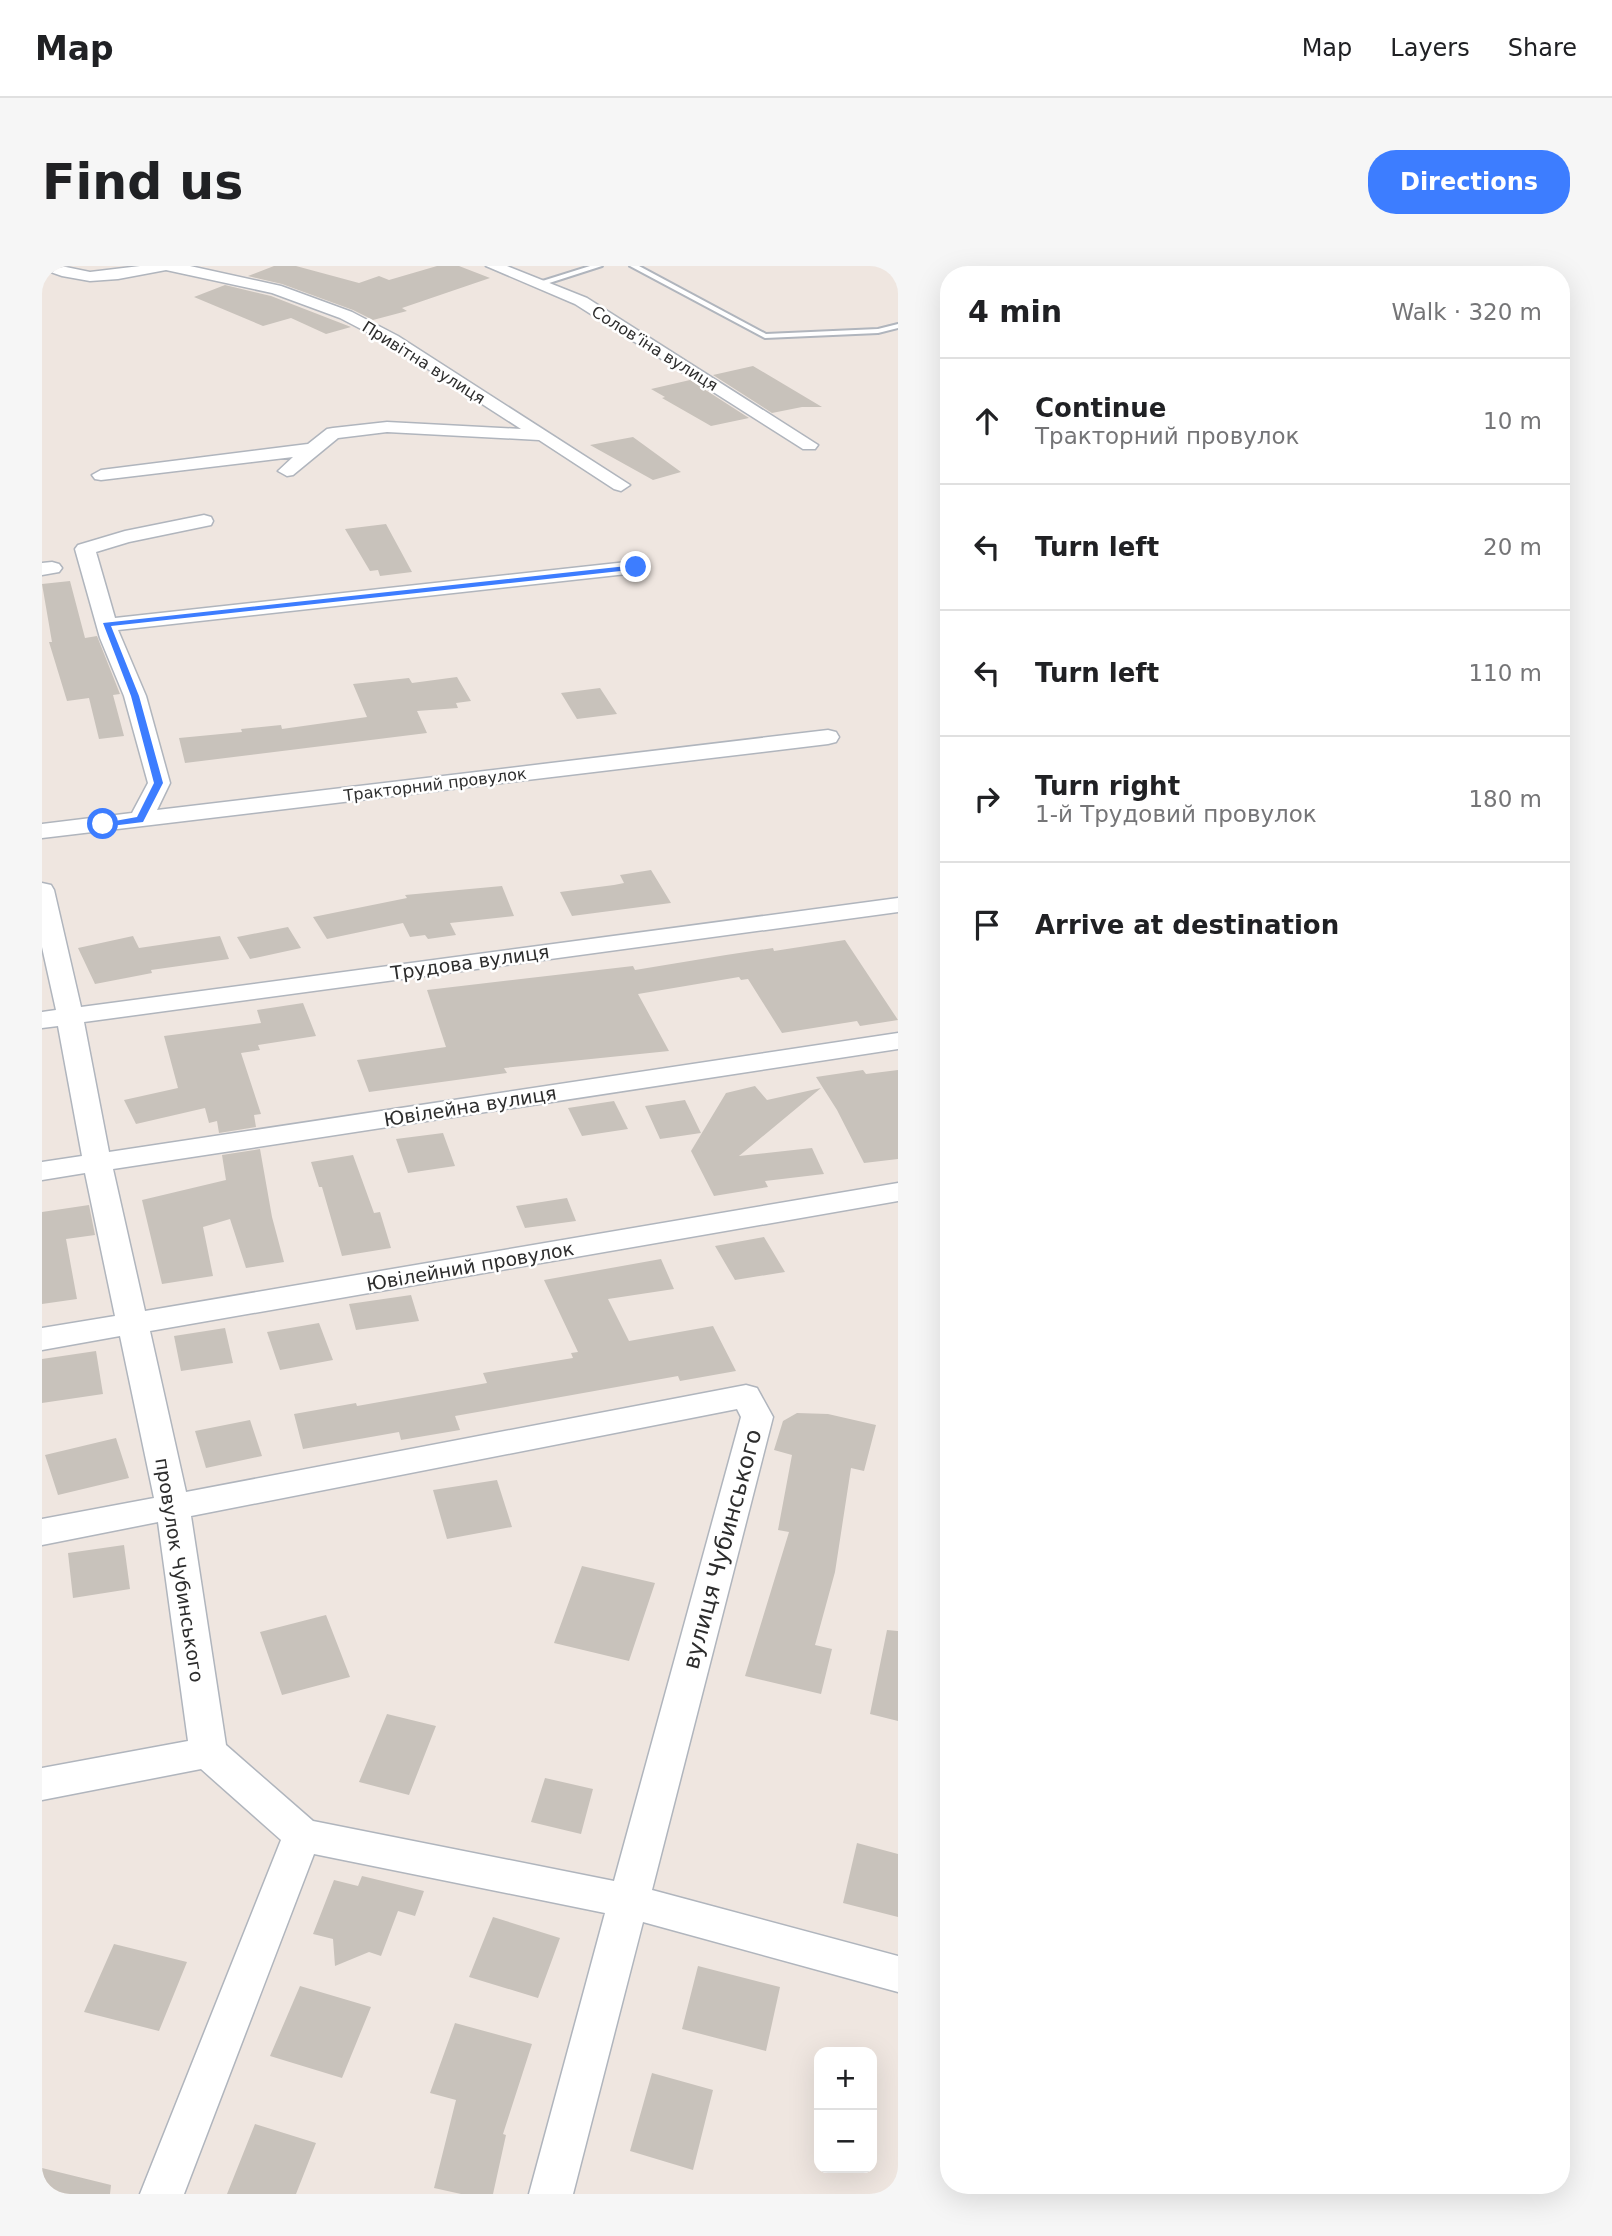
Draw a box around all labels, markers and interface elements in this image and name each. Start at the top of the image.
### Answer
text: Map [35,29,114,68]
text: Map [1302,34,1352,62]
text: Layers [1390,34,1470,62]
text: Share [1508,34,1577,62]
button: Directions [1368,150,1570,214]
text: Find us [42,154,243,211]
text: 4 min [968,294,1062,329]
text: Walk · 320 m [1391,299,1542,325]
street label: Соловʼїна вулиця [588,302,721,395]
street label: Привітна вулиця [359,317,489,408]
text: Continue [1035,393,1166,423]
icon: ahead [968,402,1006,440]
text: 10 m [1483,408,1542,434]
text: Тракторний провулок [1035,423,1300,449]
icon: left [968,528,1006,566]
text: Turn left [1035,532,1159,562]
text: 20 m [1483,534,1542,560]
route end [620,551,651,582]
icon: left [968,654,1006,692]
text: Turn left [1035,658,1159,688]
text: 110 m [1468,660,1542,686]
street label: Тракторний провулок [342,764,528,805]
text: Turn right [1035,771,1180,801]
icon: right [968,780,1006,818]
text: 180 m [1468,786,1542,812]
text: 1-й Трудовий провулок [1035,801,1317,827]
route start [87,808,118,839]
icon: arrive [968,906,1006,944]
text: Arrive at destination [1035,910,1339,940]
street label: Трудова вулиця [388,940,551,984]
street label: Ювілейна вулиця [382,1081,558,1131]
street label: Ювілейний провулок [365,1237,575,1295]
street label: вулиця Чубинського [677,1426,767,1672]
street label: провулок Чубинського [151,1456,209,1684]
map controls [814,2047,877,2173]
button: + [814,2047,877,2110]
button: − [814,2110,877,2173]

